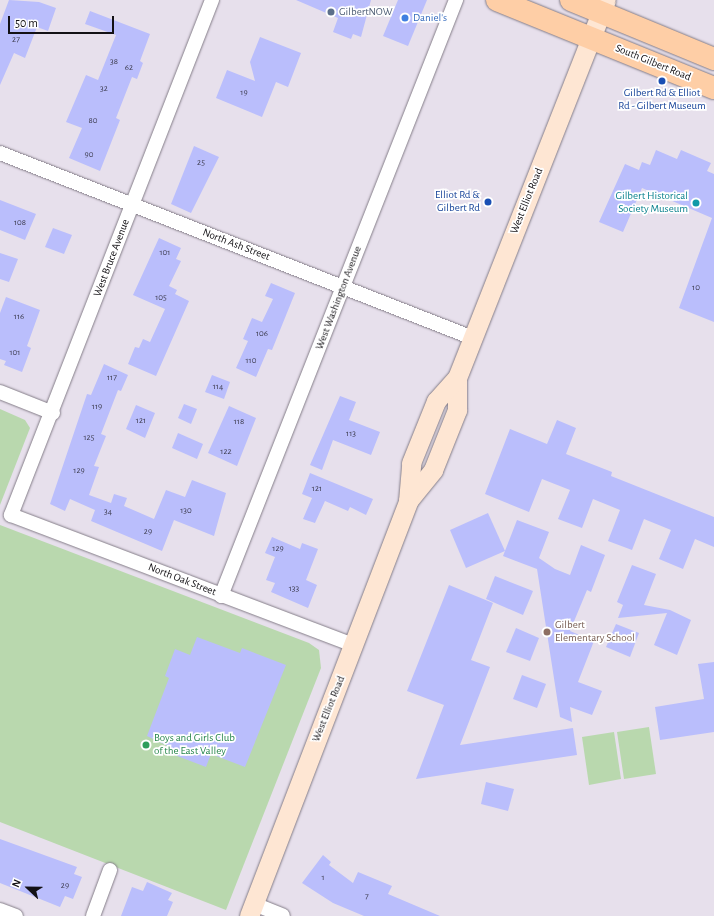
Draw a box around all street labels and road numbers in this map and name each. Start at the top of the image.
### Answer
street label: South Gilbert Road [613,42,693,84]
street label: West Elliot Road [508,166,546,236]
street label: West Bruce Avenue [91,217,133,299]
street label: North Ash Street [200,226,272,264]
street label: West Washington Avenue [313,244,365,352]
street label: North Oak Street [146,561,218,599]
street label: West Elliot Road [310,674,348,744]

